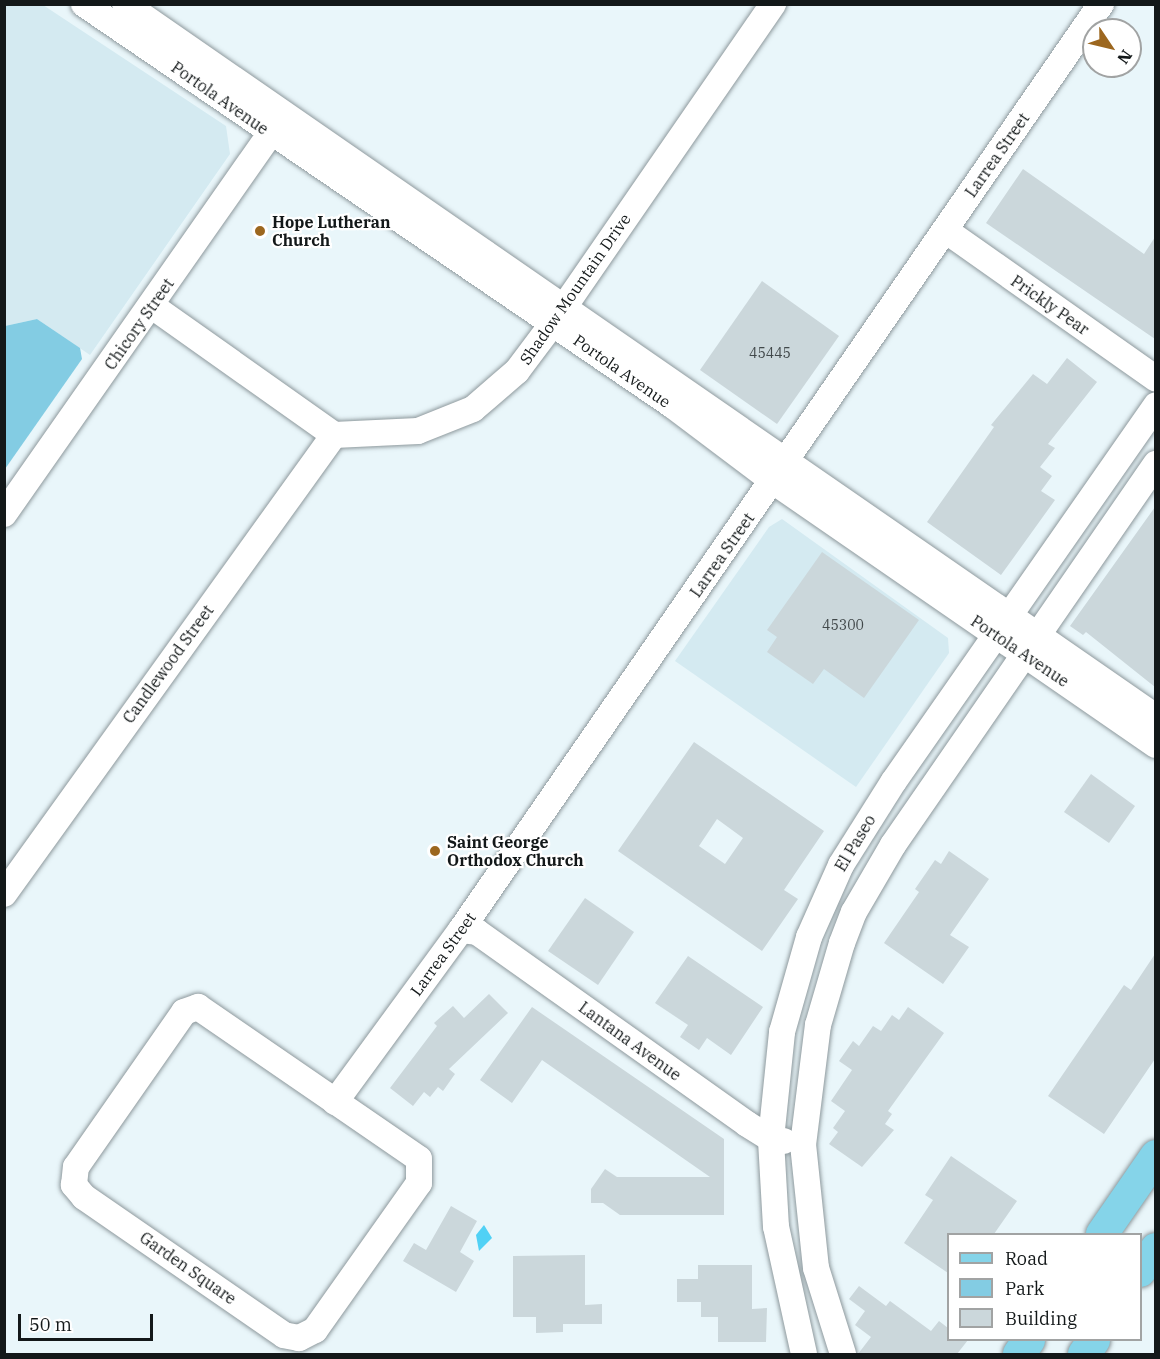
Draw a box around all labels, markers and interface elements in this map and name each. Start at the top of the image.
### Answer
north arrow [1082,18,1142,78]
text: N [1113,46,1137,68]
street label: Portola Avenue [168,57,272,139]
street label: Larrea Street [961,109,1033,201]
street label: Shadow Mountain Drive [516,210,634,368]
place label: Hope Lutheran Church [272,212,391,250]
marker: Hope Lutheran Church [253,224,267,238]
street label: Prickly Pear [1007,271,1093,339]
street label: Chicory Street [100,275,178,373]
street label: Portola Avenue [570,330,674,412]
house number: 45445 [749,345,791,361]
street label: Larrea Street [686,509,758,601]
street label: Candlewood Street [119,601,217,727]
street label: Portola Avenue [967,611,1073,691]
house number: 45300 [822,617,864,633]
street label: El Paseo [831,811,879,875]
place label: Saint George Orthodox Church [447,832,584,870]
marker: Saint George Orthodox Church [428,844,442,858]
street label: Larrea Street [406,908,480,1000]
street label: Lantana Avenue [575,997,685,1085]
street label: Garden Square [136,1228,240,1308]
legend [947,1233,1142,1341]
text: Road [1005,1247,1048,1270]
text: Park [1005,1277,1044,1300]
scale bar [21,1302,156,1340]
text: Building [1005,1307,1077,1330]
text: 50 m [29,1313,72,1336]

